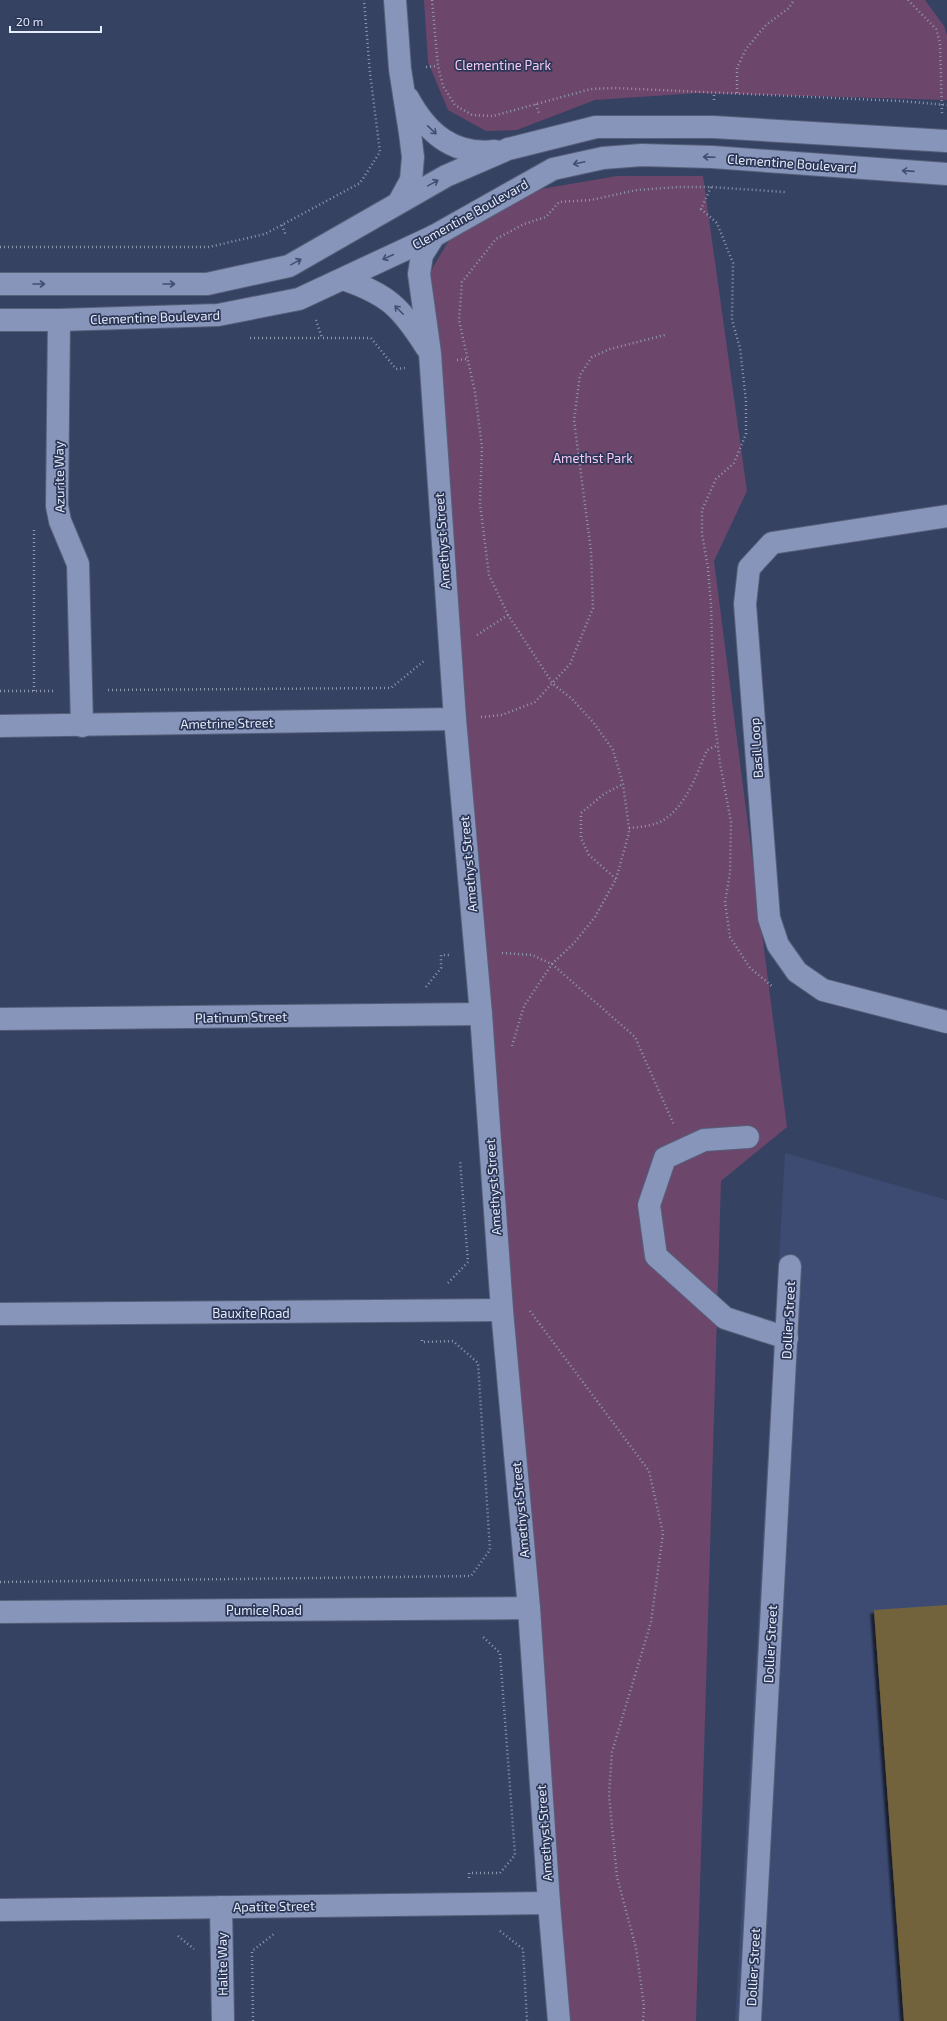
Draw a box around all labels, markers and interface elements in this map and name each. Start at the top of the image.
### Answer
scale bar [10,8,101,34]
text: 20 m [16,14,43,28]
park label: Clementine Park [455,57,552,73]
one-way arrow [426,125,436,134]
street label: Clementine Boulevard [727,150,857,176]
one-way arrow [703,153,716,160]
one-way arrow [573,159,586,167]
one-way arrow [902,168,915,175]
street label: Clementine Boulevard [409,176,531,252]
one-way arrow [427,179,439,187]
one-way arrow [383,254,395,261]
one-way arrow [290,258,302,266]
one-way arrow [32,280,45,288]
one-way arrow [162,280,175,288]
one-way arrow [394,305,404,315]
street label: Clementine Boulevard [90,307,220,327]
street label: Azurite Way [50,441,68,513]
park label: Amethst Park [553,450,633,466]
street label: Amethyst Street [431,492,453,590]
street label: Ametrine Street [180,714,274,732]
street label: Basil Loop [746,717,766,779]
street label: Amethyst Street [456,815,480,913]
street label: Platinum Street [195,1008,287,1026]
street label: Amethyst Street [482,1138,504,1236]
street label: Dollier Street [778,1281,798,1359]
street label: Bauxite Road [212,1305,290,1321]
street label: Amethyst Street [508,1461,532,1559]
street label: Pumice Road [226,1602,302,1618]
street label: Dollier Street [760,1605,780,1683]
street label: Amethyst Street [533,1784,555,1882]
street label: Apatite Street [233,1897,315,1915]
street label: Dollier Street [743,1928,763,2006]
street label: Halite Way [213,1932,231,1996]

